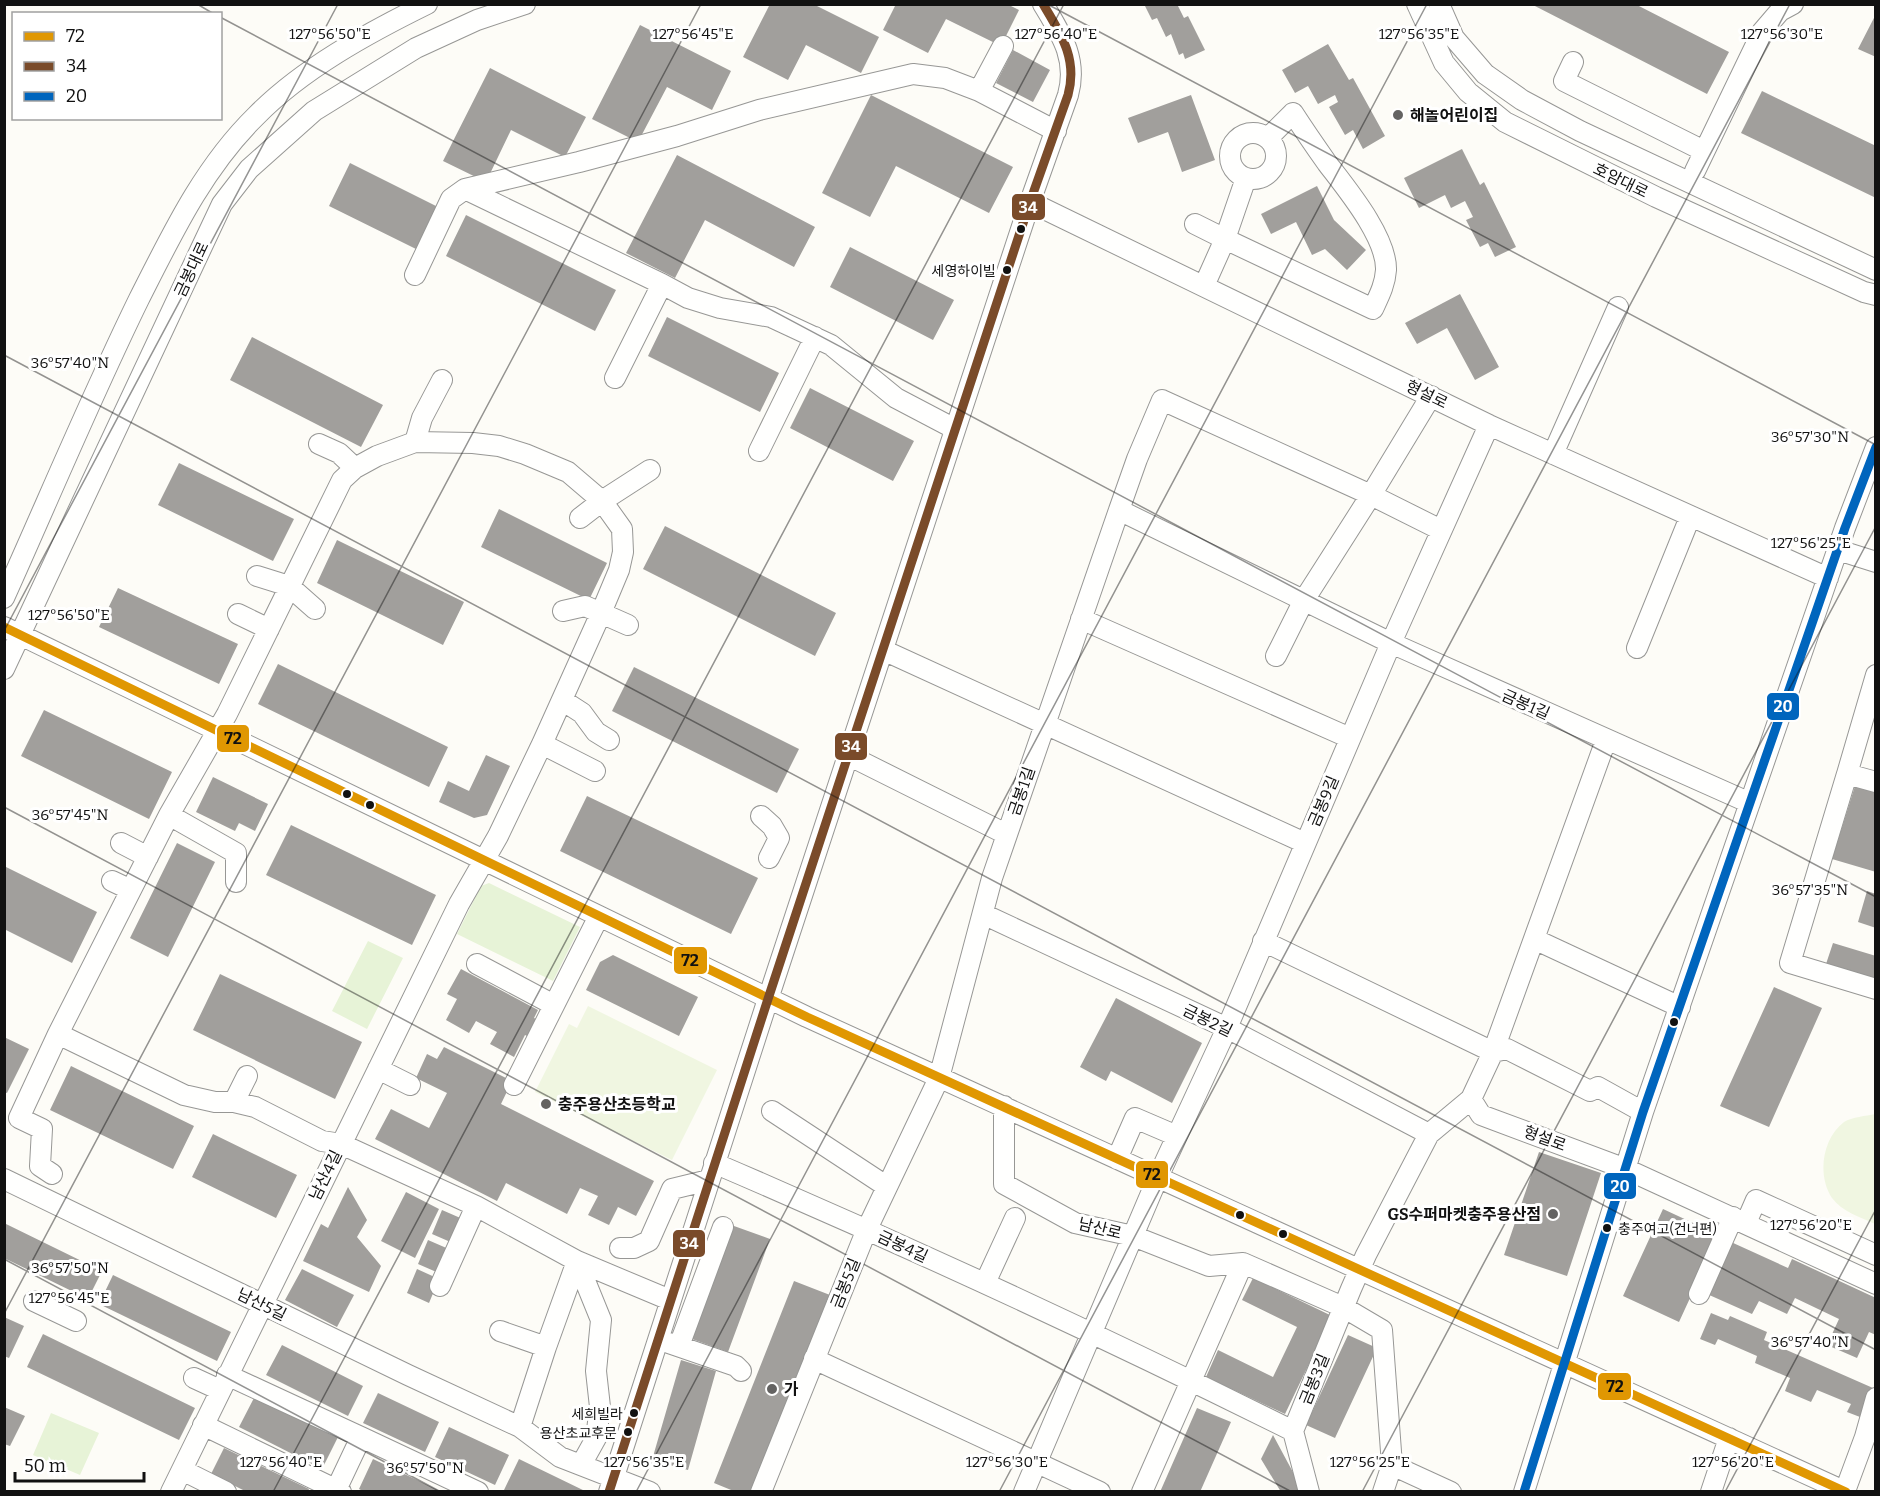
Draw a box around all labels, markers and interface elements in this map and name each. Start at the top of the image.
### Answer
legend [12,12,222,120]
text: 72 [66,25,85,47]
text: 127°56'50"E [289,25,371,43]
text: 127°56'45"E [653,25,733,43]
text: 127°56'40"E [1015,25,1097,43]
text: 127°56'35"E [1379,25,1459,43]
text: 127°56'30"E [1741,25,1823,43]
text: 34 [66,55,87,77]
text: 20 [66,85,87,107]
place label: 해놀어린이집 [1410,106,1498,125]
marker: 해놀어린이집 [1391,108,1405,122]
street label: 호암대로 [1590,159,1652,202]
line badge: 34 [1011,193,1046,221]
text: 34 [1019,198,1038,217]
unlabelled marker [1015,223,1027,235]
street label: 금봉대로 [170,238,213,300]
place label: 세영하이빌 [932,263,996,280]
marker: 세영하이빌 [1001,264,1013,276]
text: 36°57'40"N [31,354,109,372]
street label: 형설로 [1403,376,1451,413]
text: 36°57'30"N [1771,428,1849,446]
text: 127°56'25"E [1771,534,1851,552]
text: 127°56'50"E [28,606,110,624]
street label: 금봉1길 [1499,685,1553,723]
line badge: 20 [1766,692,1800,721]
text: 20 [1773,697,1793,716]
line badge: 72 [216,724,250,753]
text: 72 [224,729,242,748]
line badge: 34 [834,732,868,761]
text: 34 [842,737,861,756]
street label: 금봉1길 [1004,764,1039,818]
street label: 금봉9길 [1304,773,1343,830]
unlabelled marker [341,788,353,800]
unlabelled marker [364,799,376,811]
text: 36°57'45"N [32,806,108,824]
text: 36°57'35"N [1772,881,1848,899]
line badge: 72 [673,946,708,975]
text: 72 [681,951,699,970]
street label: 금봉2길 [1180,1000,1236,1041]
unlabelled marker [1668,1016,1680,1028]
place label: 충주용산초등학교 [558,1095,676,1114]
marker: 충주용산초등학교 [539,1097,553,1111]
street label: 형설로 [1521,1122,1569,1155]
street label: 남산4길 [305,1147,346,1203]
line badge: 72 [1135,1160,1169,1189]
text: 72 [1143,1165,1161,1184]
line badge: 20 [1603,1172,1637,1200]
text: 20 [1610,1177,1630,1196]
place label: GS수퍼마켓충주용산점 [1387,1205,1541,1224]
marker: GS수퍼마켓충주용산점 [1546,1207,1560,1221]
unlabelled marker [1234,1209,1246,1221]
street label: 남산로 [1076,1214,1124,1243]
text: 127°56'20"E [1770,1216,1852,1234]
place label: 충주여고(건너편) [1618,1221,1717,1238]
marker: 충주여고(건너편) [1601,1222,1613,1234]
street label: 금봉4길 [875,1227,931,1266]
unlabelled marker [1277,1228,1289,1240]
line badge: 34 [672,1229,706,1258]
text: 34 [680,1234,699,1253]
street label: 금봉5길 [827,1255,864,1311]
text: 36°57'50"N [31,1259,109,1277]
street label: 남산5길 [234,1284,290,1325]
text: 127°56'45"E [29,1289,109,1307]
text: 36°57'40"N [1771,1333,1849,1351]
street label: 금봉3길 [1296,1351,1333,1407]
line badge: 72 [1597,1372,1632,1401]
text: 72 [1606,1377,1624,1396]
place label: 가 [784,1380,799,1399]
marker: 가 [765,1382,779,1396]
place label: 세희빌라 [571,1406,623,1423]
marker: 세희빌라 [628,1407,640,1419]
place label: 용산초교후문 [540,1425,617,1442]
marker: 용산초교후문 [622,1426,634,1438]
scale bar [15,1445,144,1483]
text: 127°56'40"E [240,1453,322,1471]
text: 127°56'35"E [604,1453,684,1471]
text: 127°56'30"E [966,1453,1048,1471]
text: 127°56'25"E [1330,1453,1410,1471]
text: 127°56'20"E [1692,1453,1774,1471]
text: 50 m [24,1455,66,1477]
text: 36°57'50"N [386,1459,464,1477]

